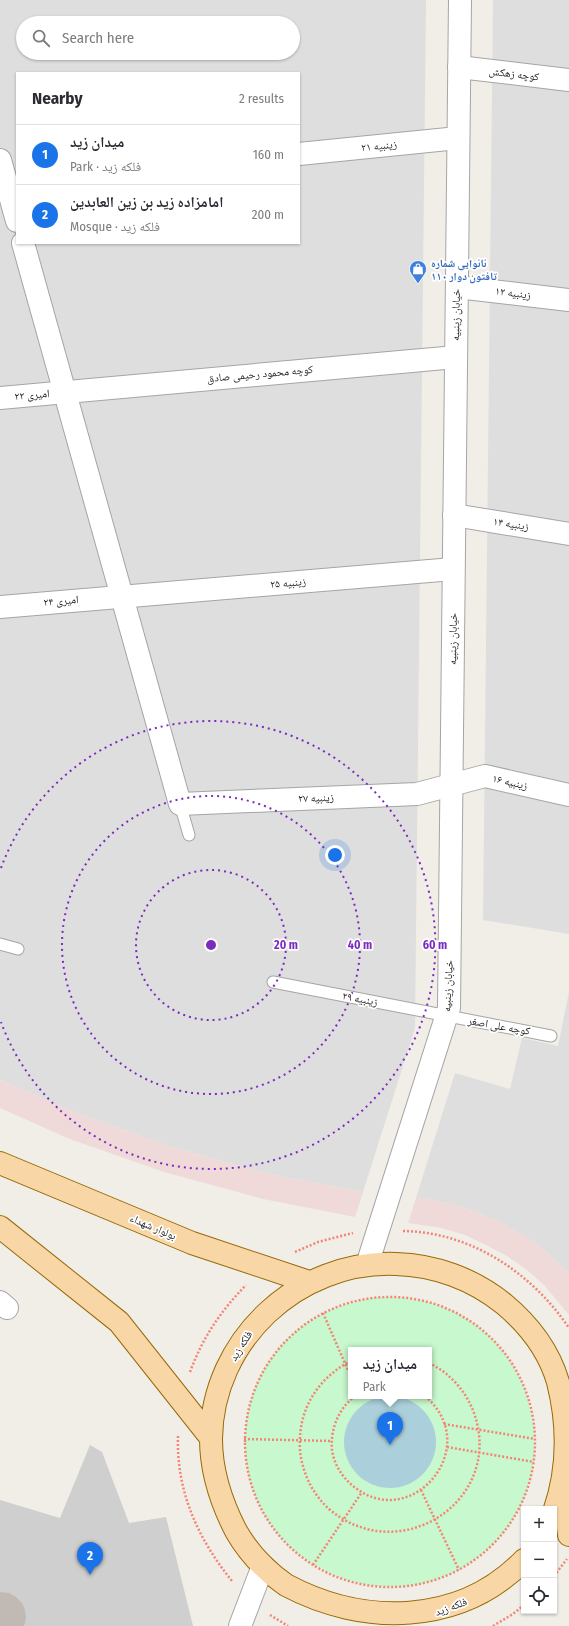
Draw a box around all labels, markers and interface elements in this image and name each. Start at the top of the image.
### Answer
search box [16,16,300,60]
icon: search [30,27,52,49]
text: Search here [62,29,134,47]
street label: کوچه زهکش [488,64,540,84]
text: Nearby [32,88,83,109]
text: 2 results [239,91,284,106]
text: میدان زید [70,133,124,151]
street label: زینبیه ۲۱ [360,138,398,154]
text: 1 [42,147,48,162]
text: 160 m [253,147,284,162]
text: Park · فلکه زید [70,159,141,174]
text: امامزاده زید بن زین العابدین [70,193,223,211]
text: 2 [42,207,48,222]
text: 200 m [252,207,284,222]
text: Mosque · فلکه زید [70,219,160,234]
place label: نانوایی شماره ۱۱۰ تافتون دوار [431,257,497,284]
shop icon: نانوایی شماره ۱۱۰ تافتون دوار [408,259,428,284]
street label: زینبیه ۱۲ [494,284,532,302]
street label: خیابان زینبیه [449,289,463,341]
street label: کوچه محمود رحیمی صادق [206,363,314,385]
street label: امیری ۲۲ [14,387,50,403]
street label: زینبیه ۱۴ [492,515,530,533]
street label: زینبیه ۲۵ [270,575,306,591]
street label: امیری ۲۴ [43,593,79,609]
street label: خیابان زینبیه [446,613,460,665]
street label: زینبیه ۱۶ [491,772,529,792]
street label: زینبیه ۲۷ [298,791,334,805]
your location [325,845,345,865]
centre of rings [204,938,218,952]
text: 20 m [273,938,298,952]
text: 40 m [348,938,372,952]
text: 60 m [423,938,447,952]
street label: خیابان زینبیه [440,960,456,1012]
street label: زینبیه ۲۹ [341,989,379,1009]
street label: کوچه علی اصغر [466,1014,532,1038]
street label: بولوار شهداء [128,1211,178,1243]
street label: فلکه زید [227,1328,255,1364]
popup [348,1347,432,1399]
text: میدان زید [363,1355,417,1373]
text: Park [363,1379,386,1394]
pin: 1 [377,1412,403,1445]
map controls [521,1506,557,1614]
button: + [521,1506,557,1542]
pin: 2 [77,1542,103,1575]
button: − [521,1542,557,1578]
button: locate [521,1578,557,1614]
street label: فلکه زید [433,1595,469,1619]

